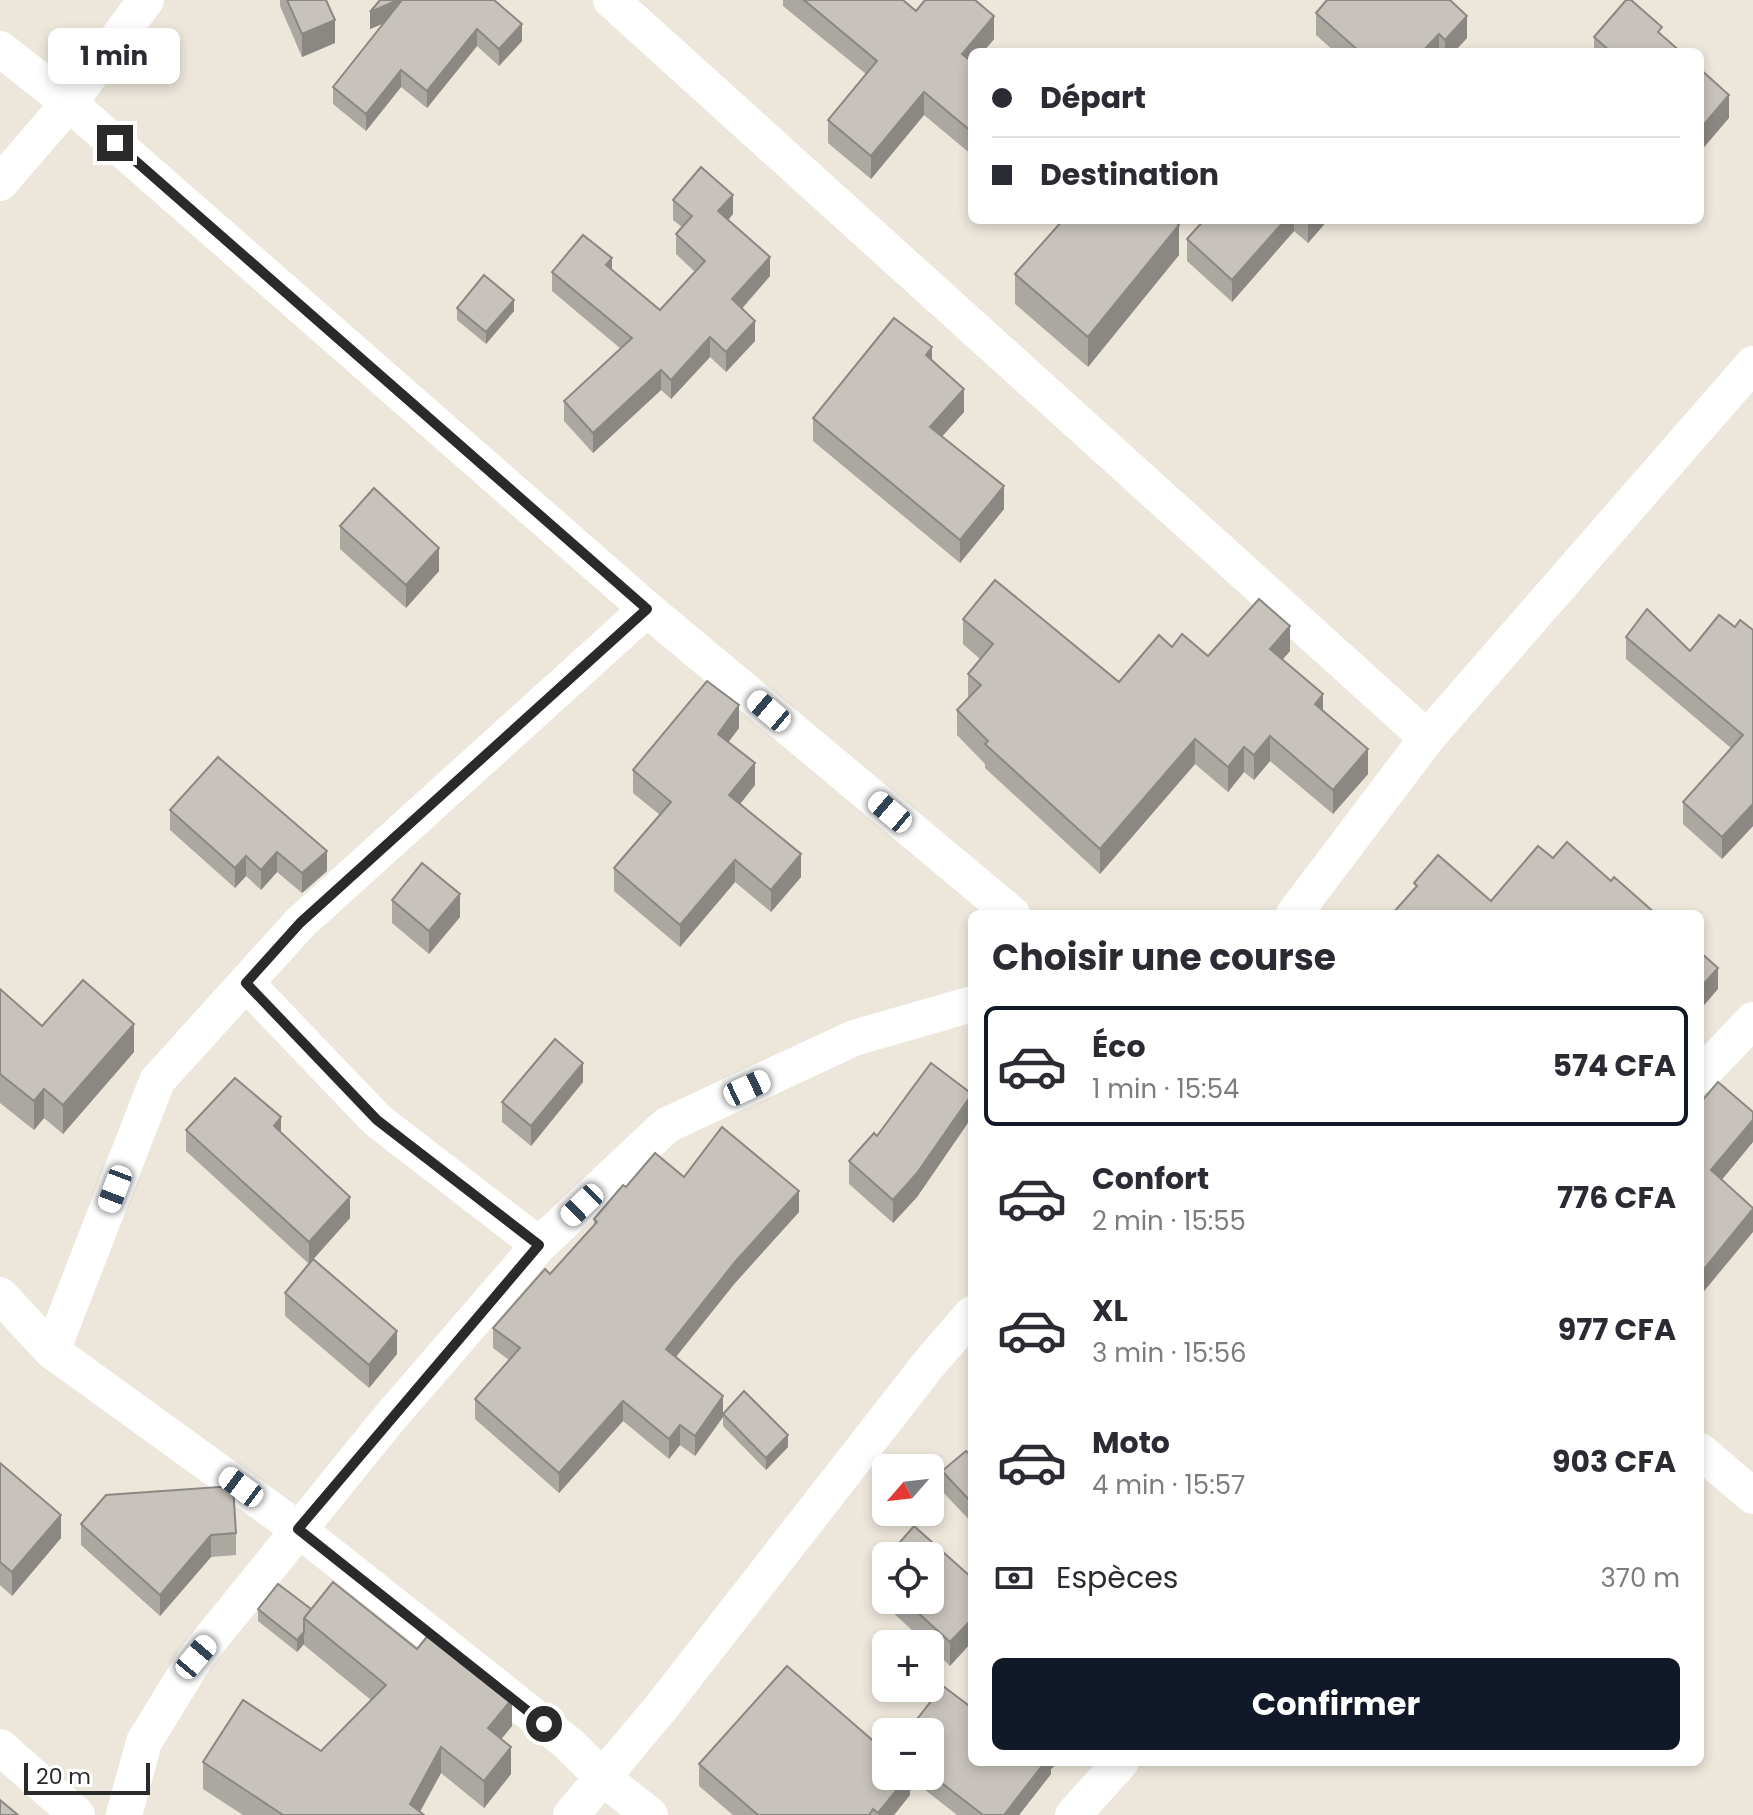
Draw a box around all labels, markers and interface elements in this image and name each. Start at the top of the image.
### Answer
callout: 1 min [49,27,181,83]
text: 1 min [80,38,148,74]
text: Départ [1040,76,1146,119]
route end [97,125,133,161]
text: Destination [1040,153,1219,196]
car [743,686,795,736]
car [864,787,916,837]
text: Choisir une course [992,932,1336,983]
text: Éco [1092,1025,1146,1068]
icon: car [996,1030,1068,1102]
text: 574 CFA [1552,1044,1676,1087]
car [720,1067,774,1109]
text: 1 min · 15:54 [1092,1071,1239,1107]
text: Confort [1092,1157,1209,1200]
car [95,1162,135,1216]
icon: car [996,1162,1068,1234]
text: 776 CFA [1557,1176,1676,1219]
car [556,1180,608,1230]
text: 2 min · 15:55 [1092,1203,1246,1239]
text: XL [1092,1289,1128,1332]
icon: car [996,1294,1068,1366]
text: 977 CFA [1558,1308,1676,1351]
text: 3 min · 15:56 [1092,1335,1247,1371]
text: Moto [1092,1421,1170,1464]
icon: car [996,1426,1068,1498]
text: 903 CFA [1552,1440,1676,1483]
north arrow [872,1454,944,1526]
map controls [872,1454,944,1790]
car [215,1463,267,1511]
text: 4 min · 15:57 [1092,1467,1245,1503]
button: locate [872,1542,944,1614]
icon: cash [992,1556,1036,1600]
text: Espèces [1056,1556,1178,1599]
text: 370 m [1600,1560,1680,1596]
button: + [872,1630,944,1702]
car [171,1631,221,1683]
button: Confirmer [992,1658,1680,1750]
route start [526,1706,562,1742]
button: − [872,1718,944,1790]
scale bar [24,1759,150,1795]
text: 20 m [36,1761,91,1792]

